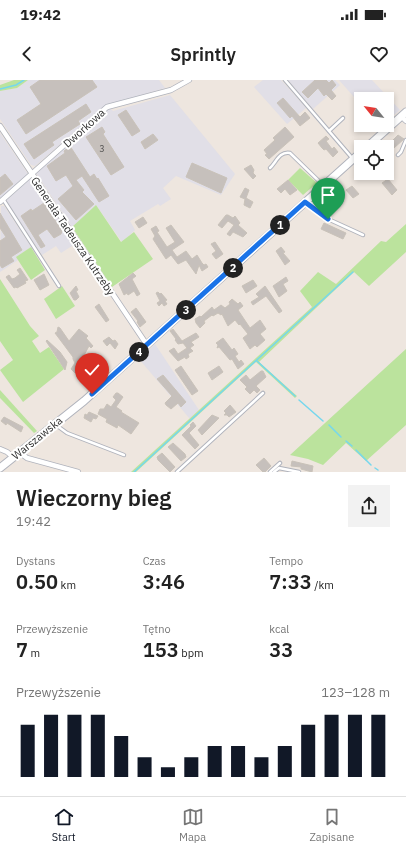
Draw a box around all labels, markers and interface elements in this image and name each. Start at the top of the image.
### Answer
text: 19:42 [20,5,61,24]
icon: back [16,43,38,65]
text: Sprintly [170,43,236,66]
icon: heart [368,43,390,65]
north arrow [354,92,394,132]
map controls [354,92,394,180]
street label: Dworkowa [60,105,108,151]
button: locate [354,140,394,180]
house number: 3 [99,143,105,154]
street label: Generała Tadeusza Kutrzeby [28,174,118,298]
pin [311,178,345,219]
icon: arrive [317,184,339,206]
pin: 1 [270,215,290,235]
text: 1 [277,218,283,232]
pin: 2 [223,258,243,278]
text: 2 [230,261,236,275]
pin: 3 [176,300,196,320]
text: 3 [183,303,189,317]
pin: 4 [129,342,149,362]
text: 4 [136,345,142,359]
pin [75,353,109,394]
icon: check [81,359,103,381]
street label: Warszawska [9,413,65,463]
text: Wieczorny bieg [16,483,171,512]
button: share [348,485,390,527]
text: 19:42 [16,513,51,530]
text: Dystans [16,554,55,568]
text: Czas [143,554,166,568]
text: Tempo [269,554,303,568]
text: 0.50 [16,568,58,595]
text: 3:46 [143,568,185,595]
text: 7:33 [269,568,312,595]
text: km [58,578,76,592]
text: /km [312,578,334,592]
text: Przewyższenie [16,622,88,636]
text: Tętno [143,622,171,636]
text: kcal [269,622,289,636]
text: 7 [16,636,28,663]
text: 153 [143,636,179,663]
text: 33 [269,636,293,663]
text: m [28,646,40,660]
text: bpm [179,646,204,660]
text: Przewyższenie [16,684,101,701]
text: 123–128 m [321,684,390,701]
tab: Start [52,806,76,844]
tab: Mapa [179,806,206,844]
tab: Zapisane [309,806,354,844]

